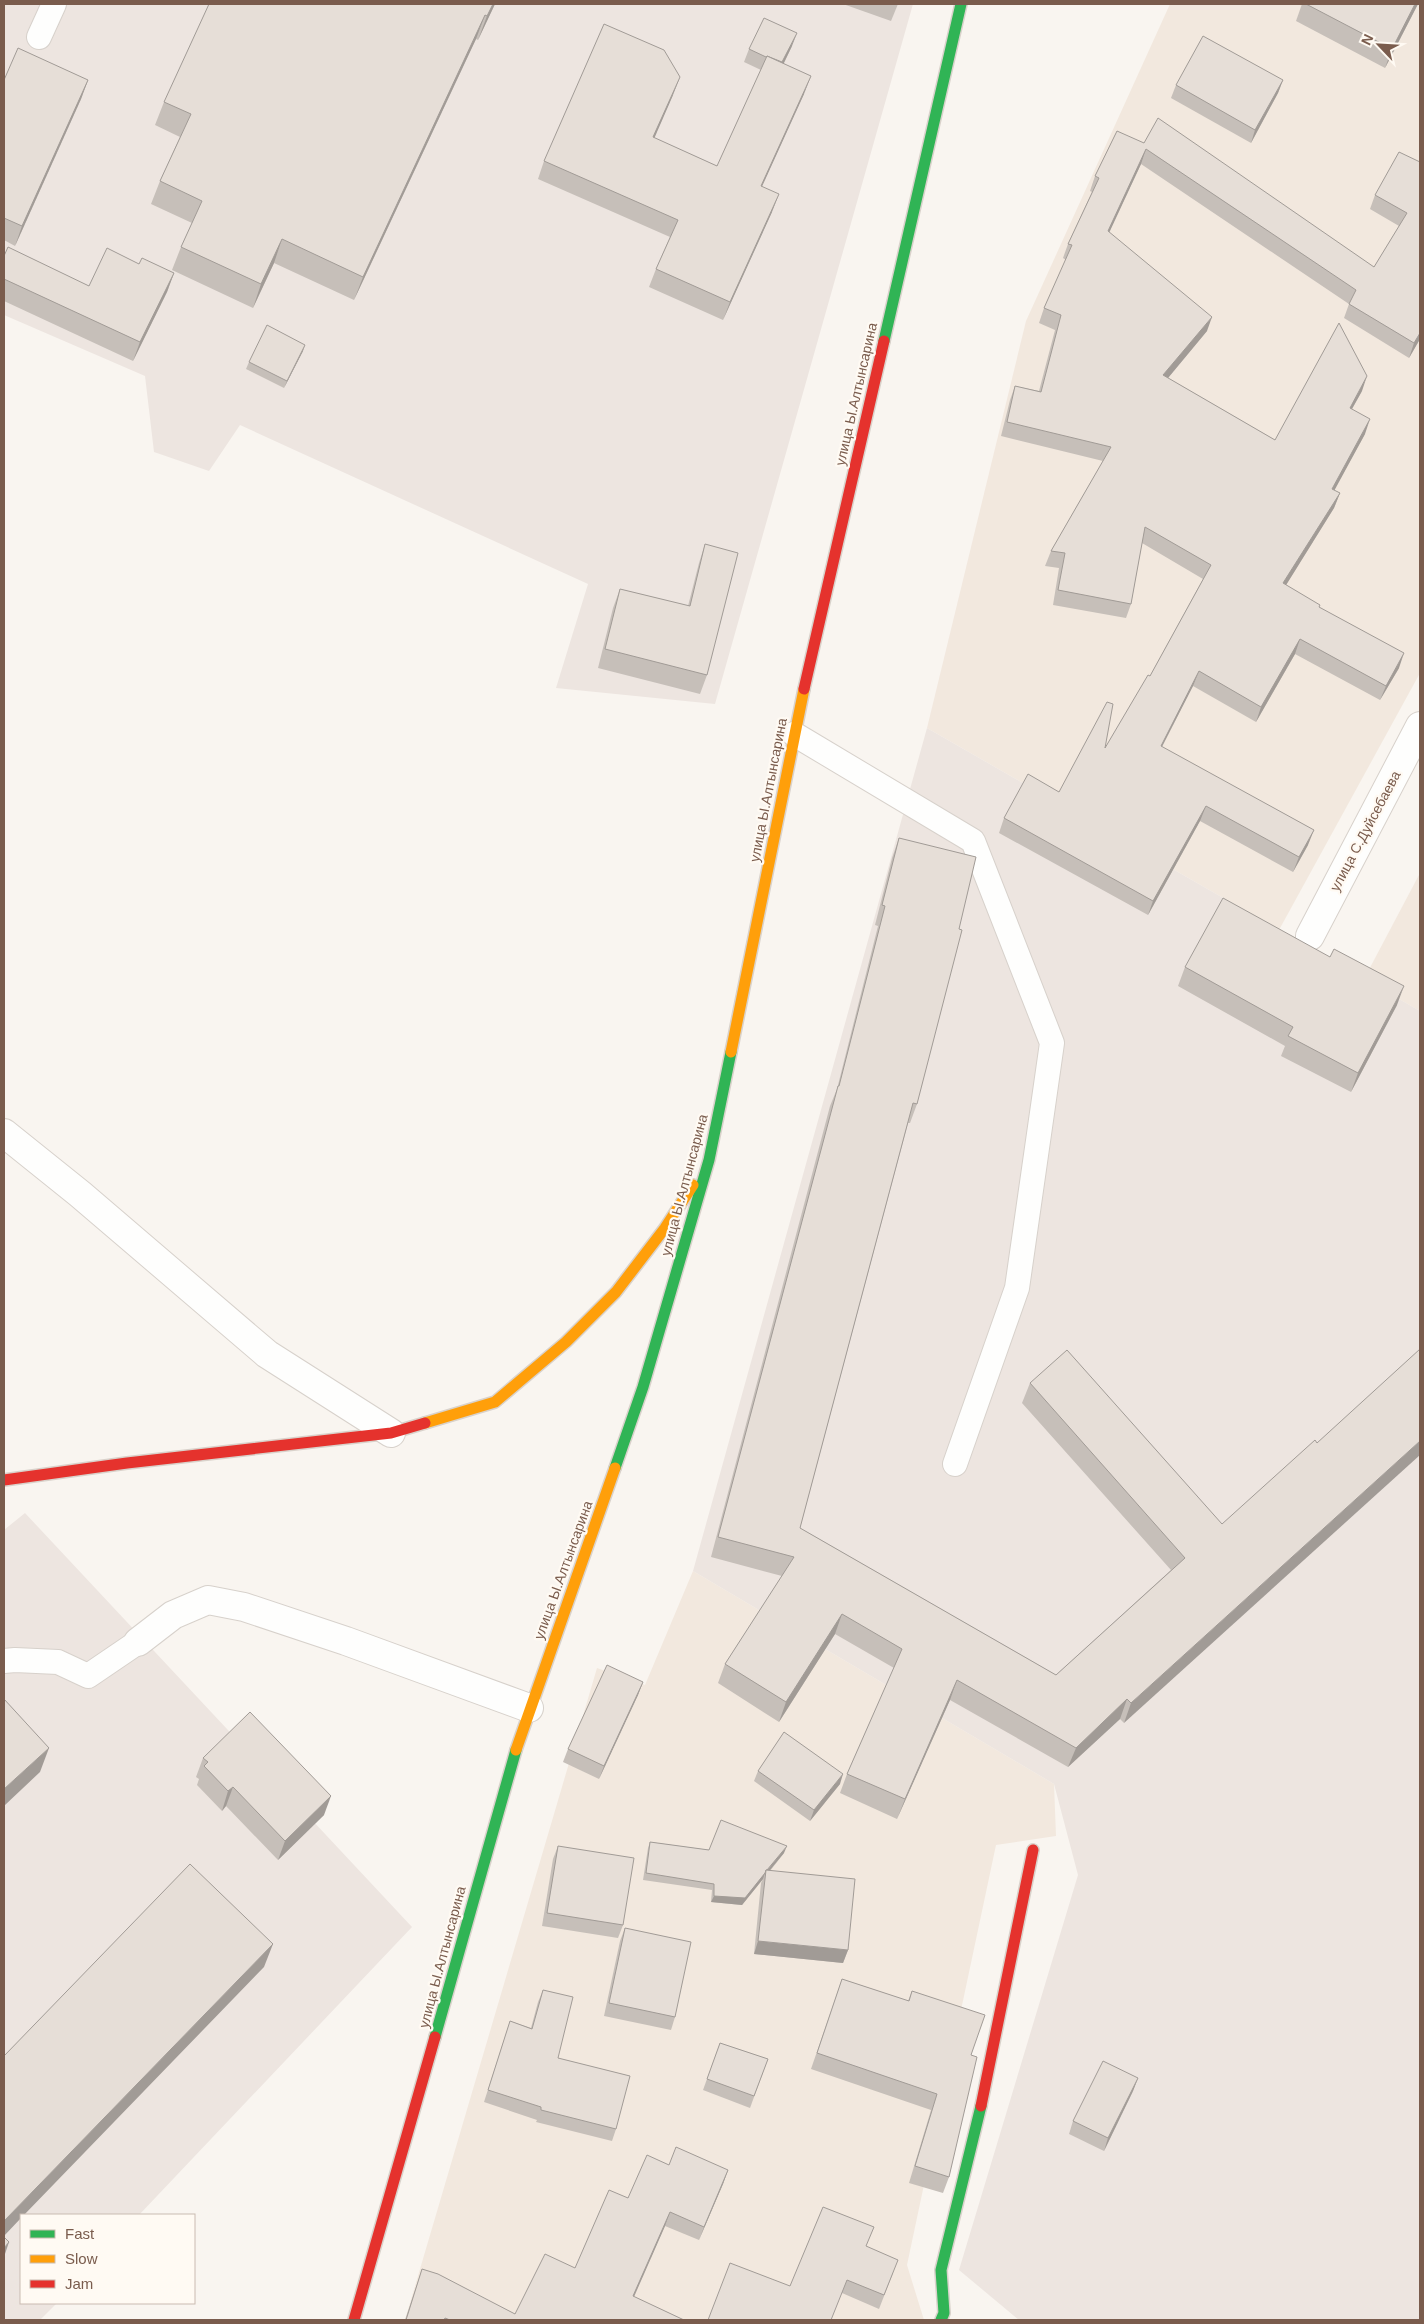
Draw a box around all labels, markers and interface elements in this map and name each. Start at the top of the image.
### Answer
north arrow [1354,20,1404,70]
text: N [1358,32,1377,47]
street label: улица Ы.Алтынсарина [832,321,880,467]
street label: улица Ы.Алтынсарина [746,716,790,863]
street label: улица С.Дуйсебаева [1326,768,1404,894]
street label: улица Ы.Алтынсарина [657,1112,711,1258]
street label: улица Ы.Алтынсарина [530,1498,596,1641]
street label: улица Ы.Алтынсарина [415,1884,469,2030]
legend [20,2214,195,2304]
text: Fast [65,2225,95,2242]
text: Slow [65,2250,98,2267]
text: Jam [65,2275,93,2292]

